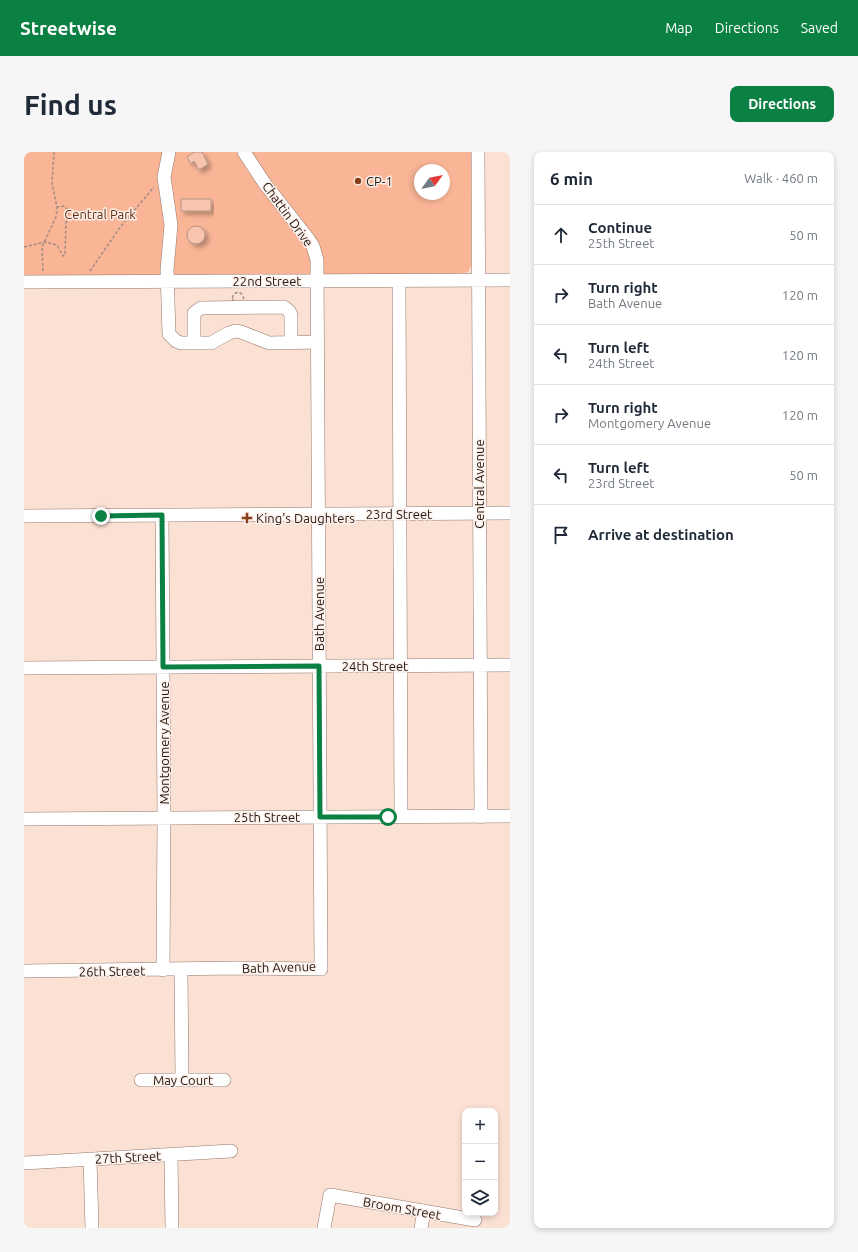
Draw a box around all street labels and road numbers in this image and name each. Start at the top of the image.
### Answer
street label: Chattin Drive [260,179,316,249]
street label: 22nd Street [233,274,301,288]
street label: Central Avenue [472,439,486,529]
street label: 23rd Street [366,507,432,521]
street label: Bath Avenue [312,577,326,651]
street label: 24th Street [342,659,408,673]
street label: Montgomery Avenue [157,681,171,805]
street label: 25th Street [234,810,300,824]
street label: Bath Avenue [242,959,316,975]
street label: 26th Street [79,963,145,979]
street label: May Court [153,1073,213,1087]
street label: 27th Street [94,1148,162,1166]
street label: Broom Street [362,1194,442,1222]

